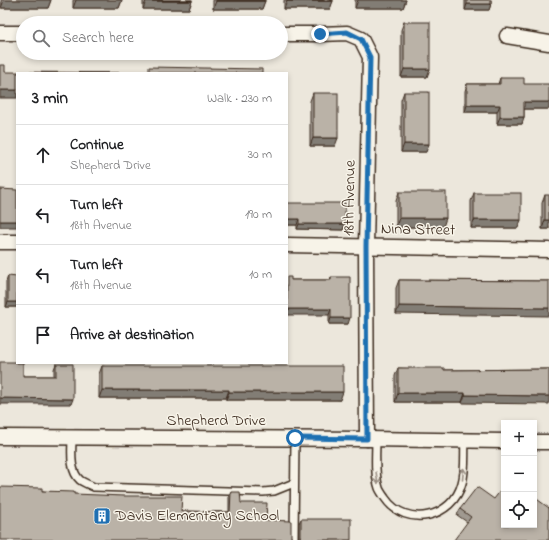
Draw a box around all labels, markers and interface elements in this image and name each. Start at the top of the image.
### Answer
search box [16,16,288,60]
route end [311,25,329,43]
icon: search [30,27,52,49]
text: Search here [62,27,134,49]
text: 3 min [32,86,68,111]
text: Walk · 230 m [207,89,272,108]
text: Continue [70,134,124,156]
icon: ahead [32,144,54,166]
text: 30 m [248,145,272,164]
text: Shepherd Drive [70,156,151,175]
street label: 18th Avenue [337,159,363,236]
text: Turn left [70,194,123,216]
icon: left [32,204,54,226]
text: 190 m [245,205,272,224]
text: 18th Avenue [70,216,132,235]
street label: Nina Street [381,217,456,243]
text: Turn left [70,254,123,276]
icon: left [32,264,54,286]
text: 10 m [249,265,272,284]
text: 18th Avenue [70,276,132,295]
icon: arrive [32,324,54,346]
text: Arrive at destination [70,324,194,346]
street label: Shepherd Drive [166,409,267,433]
map controls [501,420,537,528]
button: + [501,420,537,456]
route start [286,429,304,447]
button: − [501,456,537,492]
one-way arrow [459,468,467,481]
one-way arrow [373,471,381,484]
button: locate [501,492,537,528]
place label: Davis Elementary School [114,504,280,528]
building icon: Davis Elementary School [92,506,112,526]

